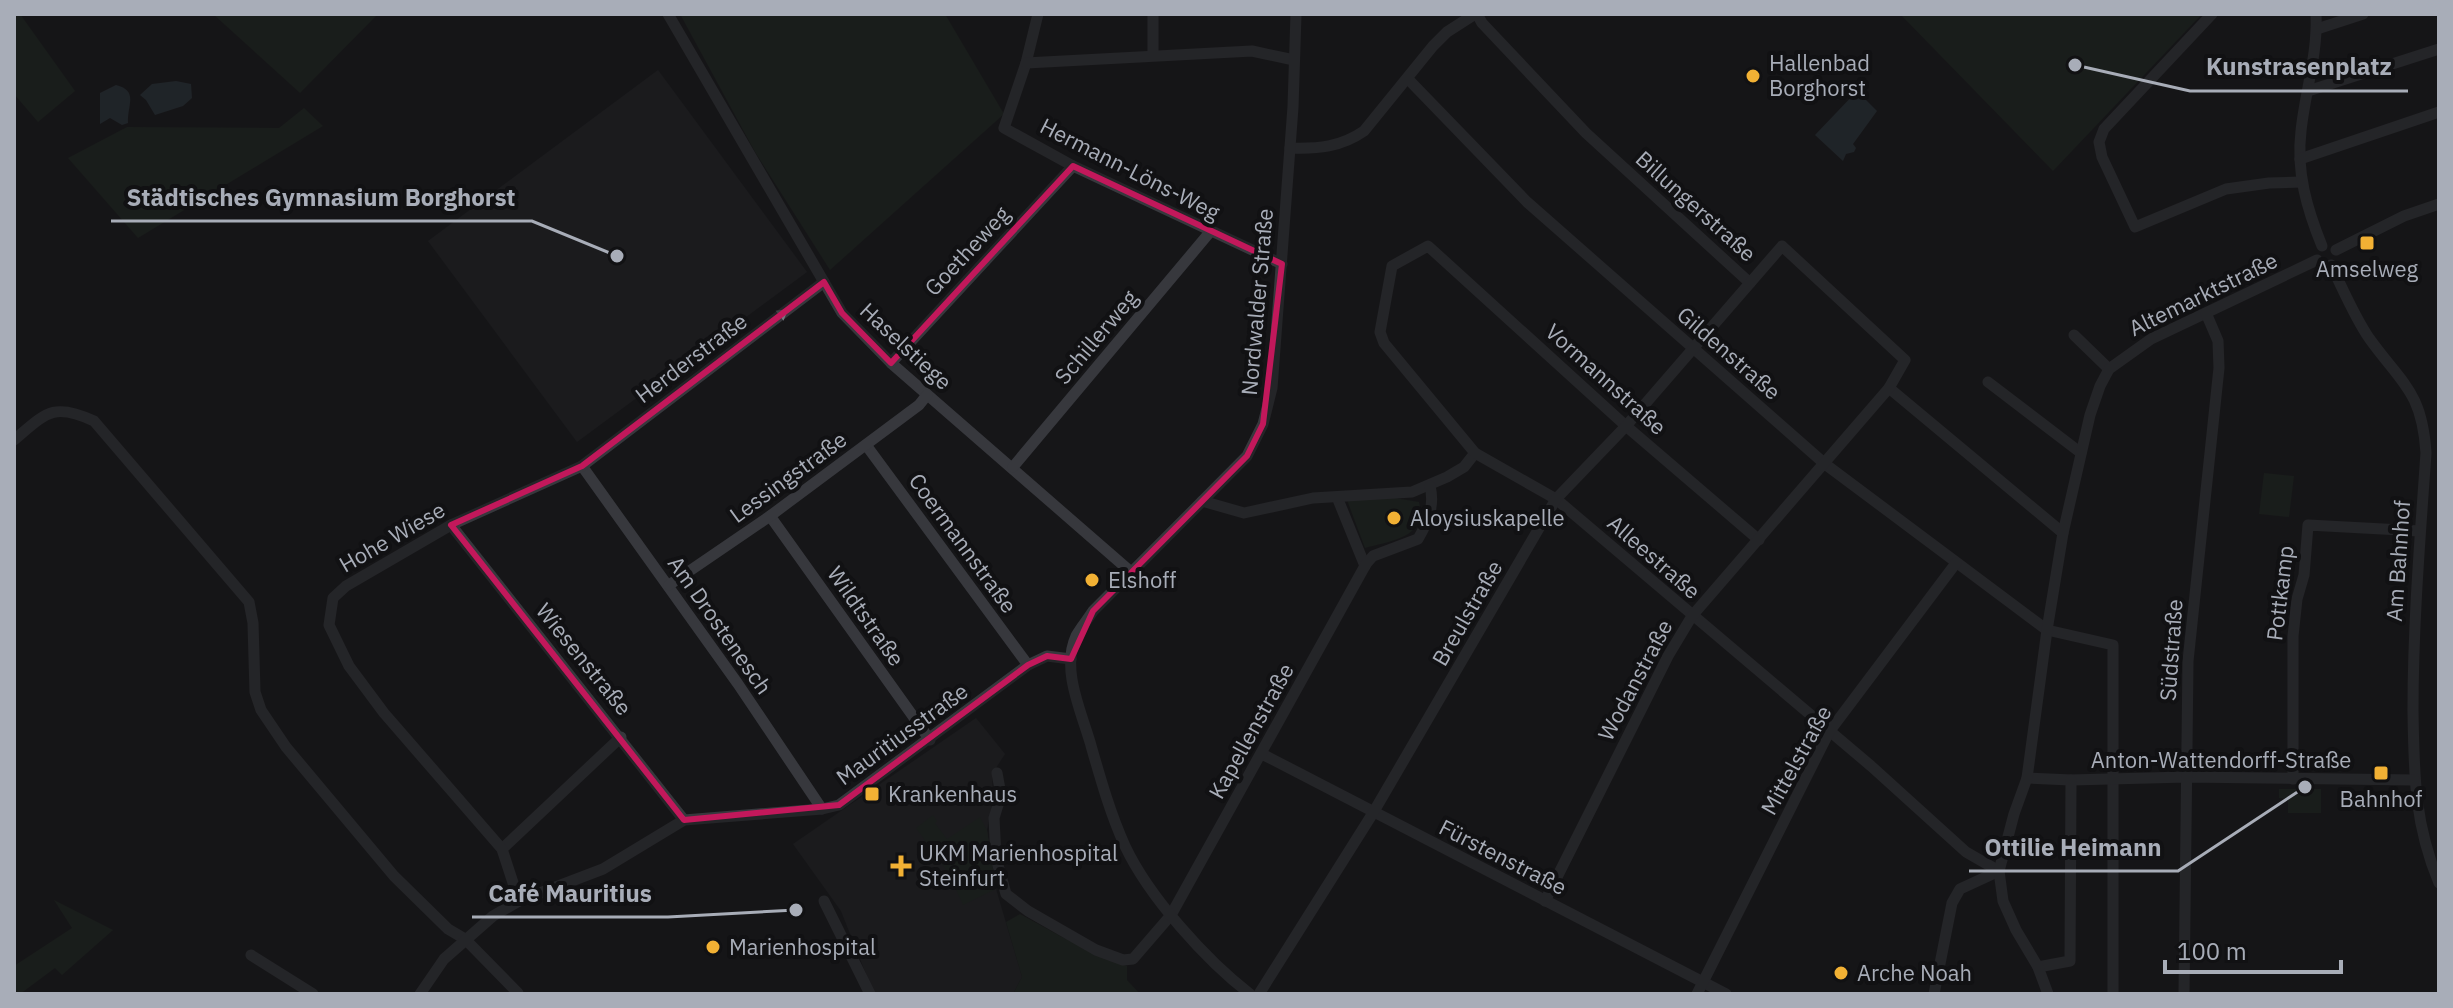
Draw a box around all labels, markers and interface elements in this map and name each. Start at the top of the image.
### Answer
callout: Kunstrasenplatz [2190,43,2408,91]
place label: Hallenbad Borghorst [1769,48,1870,102]
text: Kunstrasenplatz [2206,50,2392,82]
marker: Hallenbad Borghorst [1744,67,1762,85]
street label: Hermann-Löns-Weg [1035,111,1225,227]
street label: Billungerstraße [1630,144,1763,267]
callout: Städtisches Gymnasium Borghorst [111,173,532,221]
text: Städtisches Gymnasium Borghorst [126,181,516,213]
street label: Goetheweg [918,199,1016,302]
street label: Nordwalder Straße [1234,207,1279,397]
marker: Amselweg [2358,234,2376,252]
street label: Altemarktstraße [2124,245,2282,342]
place label: Amselweg [2316,254,2419,283]
street label: Schillerweg [1048,283,1144,390]
street label: Haselstiege [854,296,958,396]
street label: Gildenstraße [1671,300,1787,406]
street label: Herderstraße [629,306,752,409]
one-way arrow [768,309,788,325]
street label: Vormannstraße [1540,317,1673,441]
street label: Lessingstraße [723,424,852,529]
street label: Coermannstraße [903,467,1024,618]
street label: Hohe Wiese [334,495,450,579]
street label: Am Bahnhof [2379,499,2416,623]
place label: Aloysiuskapelle [1410,503,1565,532]
street label: Alleestraße [1602,508,1707,605]
marker: Aloysiuskapelle [1385,509,1403,527]
street label: Pottkamp [2259,544,2300,642]
street label: Am Drostenesch [662,550,779,700]
street label: Breulstraße [1425,555,1508,671]
street label: Wildtstraße [821,560,911,671]
place label: Elshoff [1108,565,1176,594]
marker: Elshoff [1083,571,1101,589]
street label: Wiesenstraße [530,596,639,721]
street label: Südstraße [2152,598,2189,702]
street label: Wodanstraße [1591,614,1679,745]
street label: Kapellenstraße [1201,658,1300,804]
street label: Mauritiusstraße [830,676,973,791]
street label: Mittelstraße [1754,700,1838,820]
street label: Anton-Wattendorff-Straße [2091,745,2351,774]
marker: Bahnhof [2372,764,2390,782]
place label: Krankenhaus [888,779,1017,808]
place label: Bahnhof [2340,784,2422,813]
marker: Krankenhaus [863,785,881,803]
street label: Fürstenstraße [1435,812,1572,901]
callout: Ottilie Heimann [1969,823,2178,871]
text: Ottilie Heimann [1985,831,2162,863]
place label: UKM Marienhospital Steinfurt [919,838,1118,892]
marker: UKM Marienhospital Steinfurt [890,855,912,877]
callout: Café Mauritius [472,869,668,917]
text: Café Mauritius [488,877,652,909]
scale bar [2165,924,2341,974]
place label: Marienhospital [729,932,876,961]
text: 100 m [2177,935,2247,967]
marker: Marienhospital [704,938,722,956]
place label: Arche Noah [1857,958,1972,987]
marker: Arche Noah [1832,964,1850,982]

